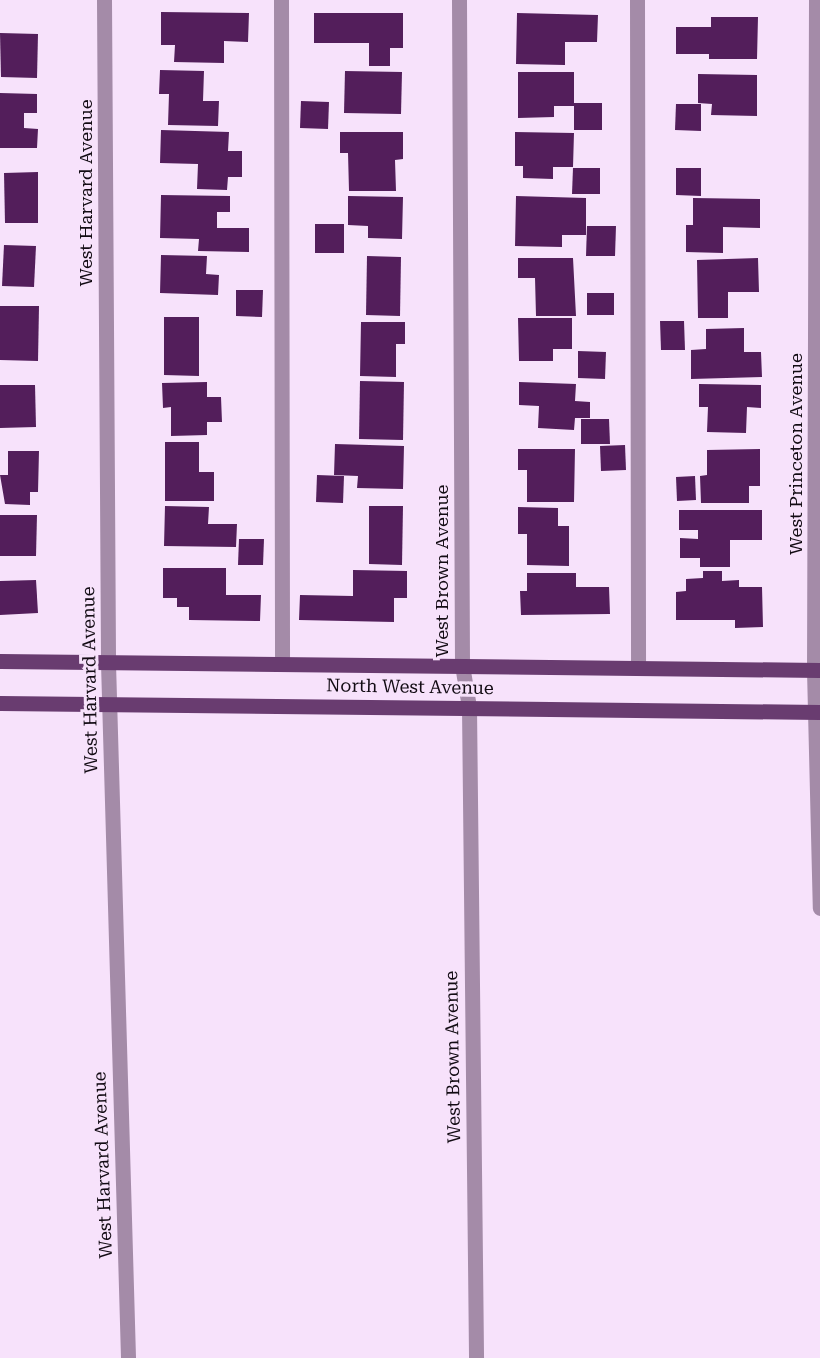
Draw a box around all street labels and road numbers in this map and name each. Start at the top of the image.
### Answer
street label: West Harvard Avenue [75,99,97,287]
street label: West Princeton Avenue [785,353,807,555]
street label: West Brown Avenue [431,485,453,657]
street label: West Harvard Avenue [78,586,102,774]
street label: North West Avenue [326,675,494,699]
street label: West Brown Avenue [441,970,465,1144]
street label: West Harvard Avenue [89,1071,117,1259]

